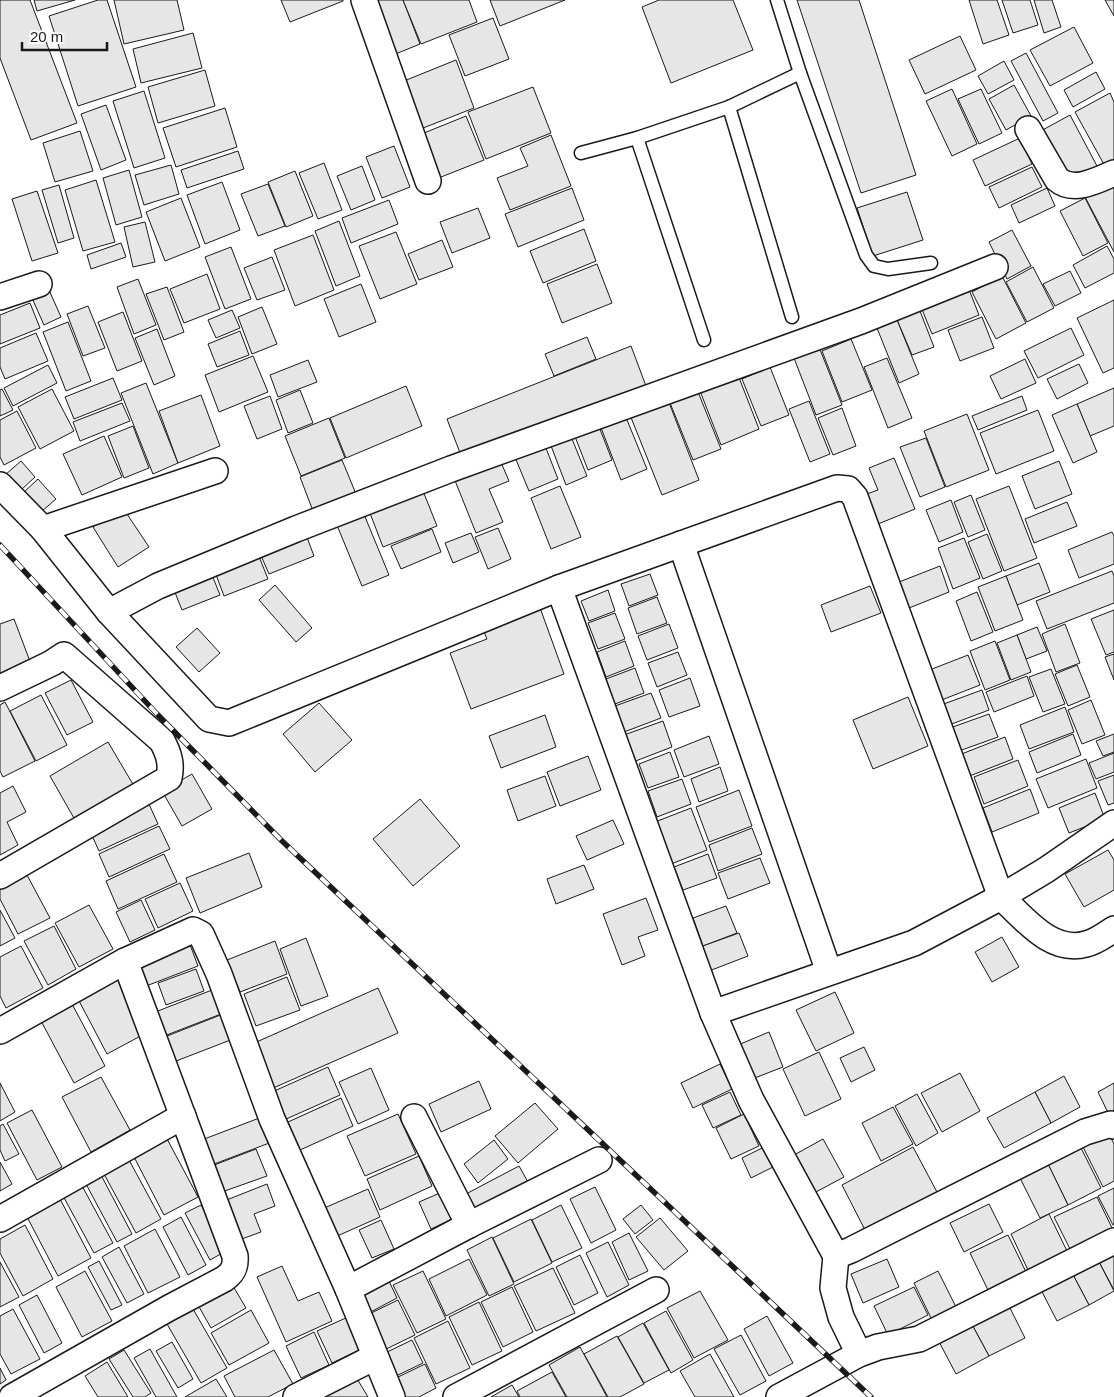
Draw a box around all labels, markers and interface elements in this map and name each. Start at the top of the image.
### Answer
scale bar [22,20,108,52]
text: 20 m [30,28,63,45]

